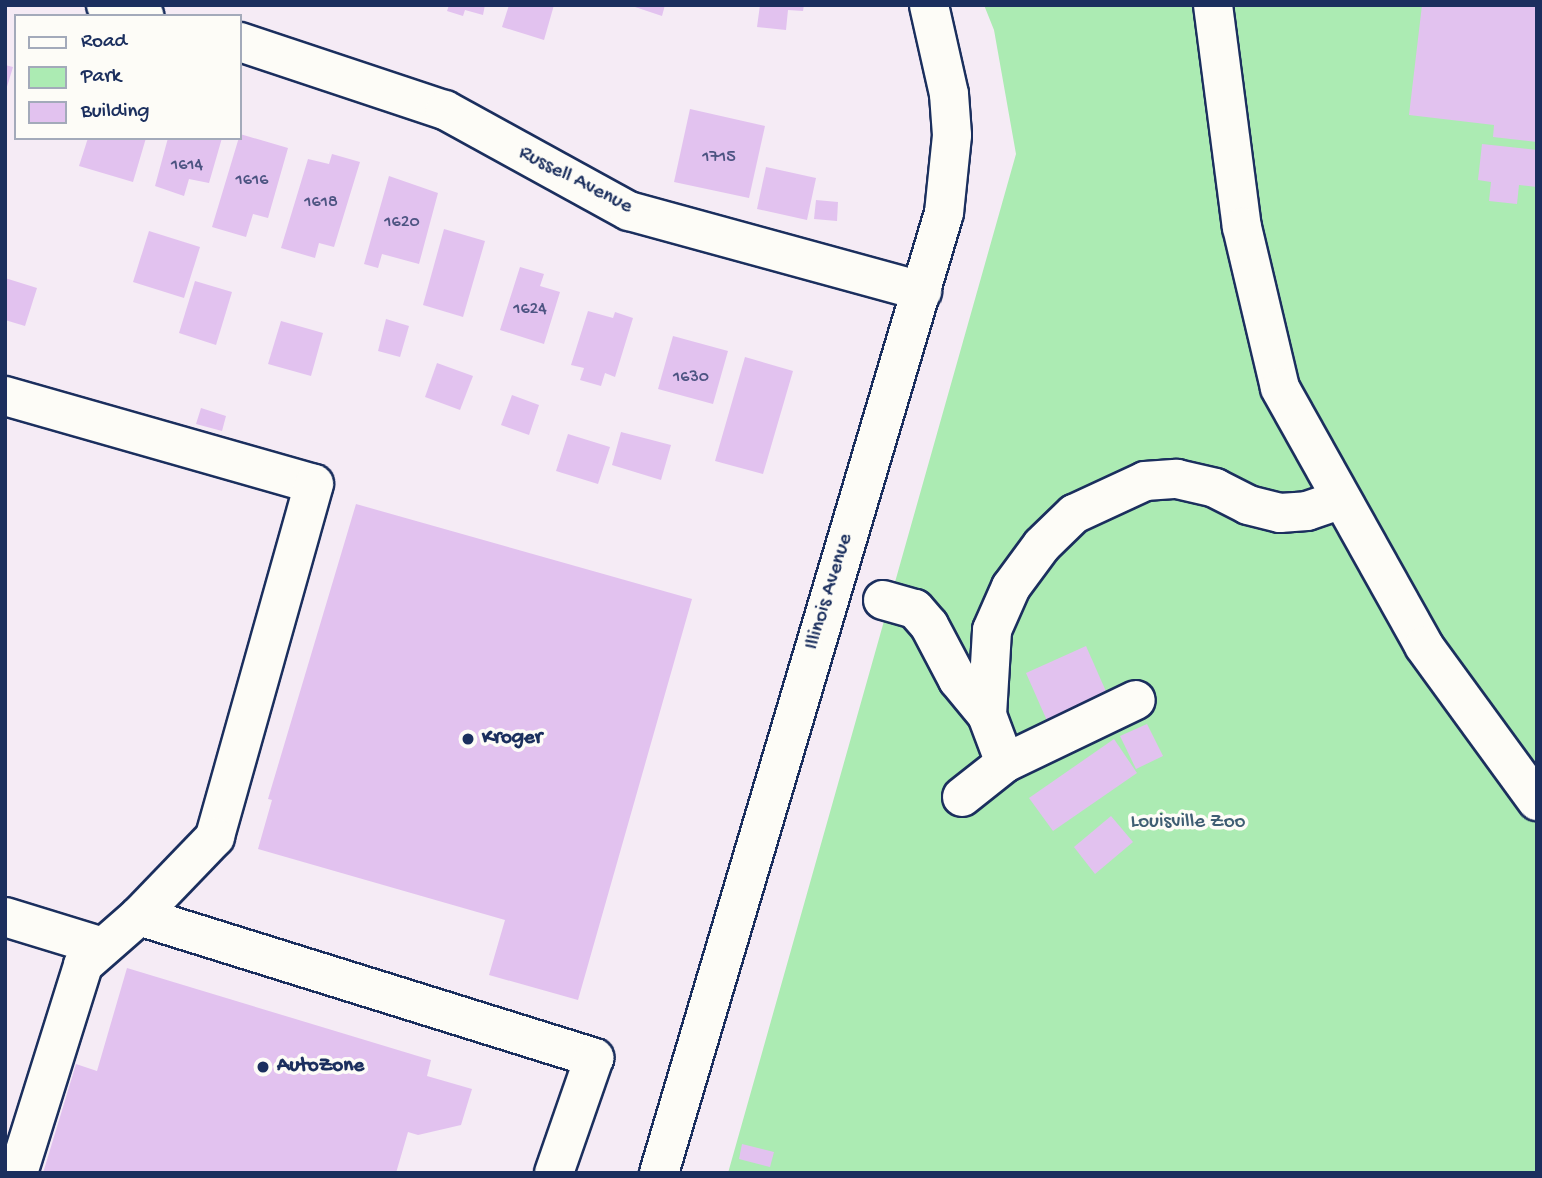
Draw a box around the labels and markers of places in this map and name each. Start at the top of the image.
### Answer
place label: Kroger [482,726,542,752]
marker: Kroger [460,731,476,747]
place label: AutoZone [277,1054,364,1080]
marker: AutoZone [255,1059,271,1075]

